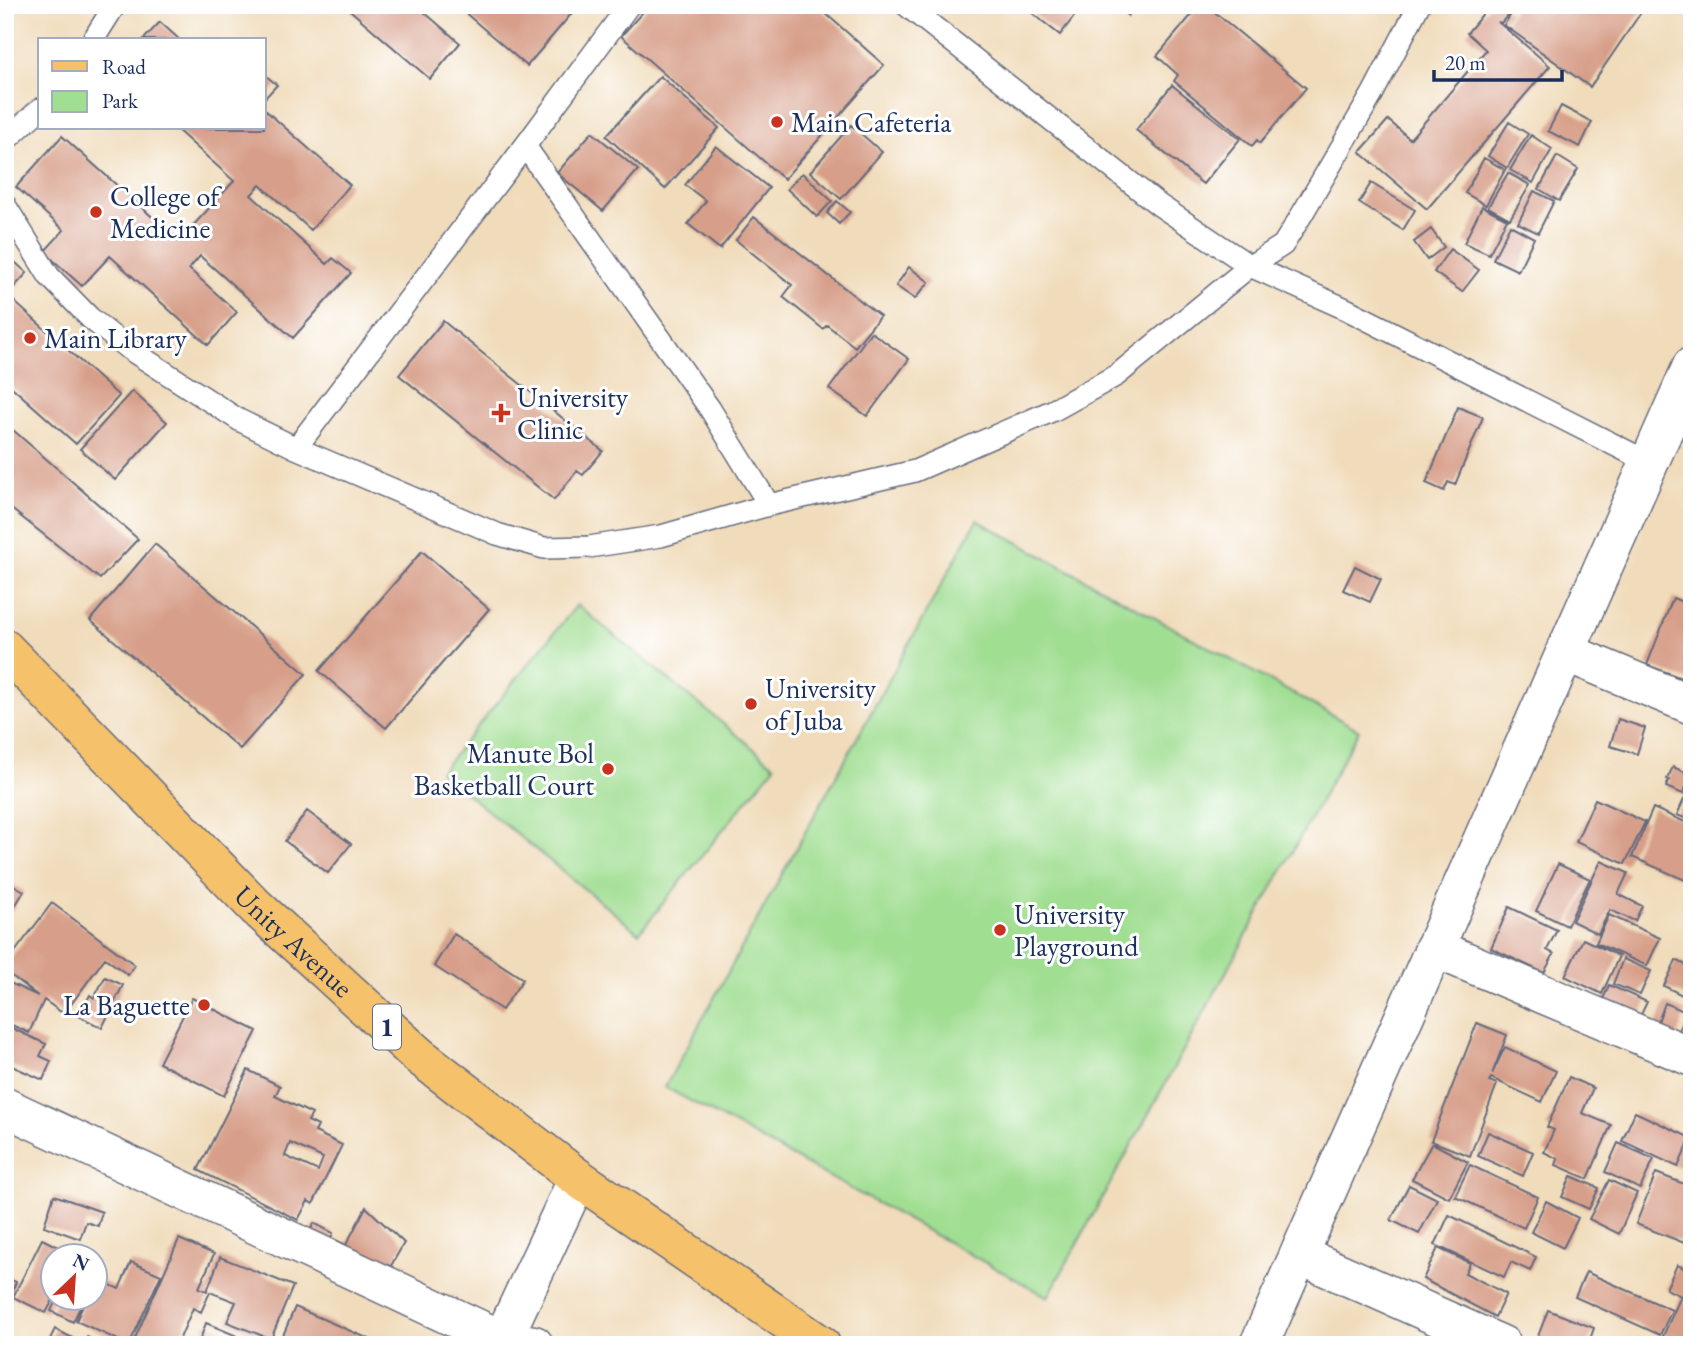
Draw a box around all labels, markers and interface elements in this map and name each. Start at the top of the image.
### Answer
legend [38,38,266,130]
scale bar [1434,38,1562,82]
text: 20 m [1445,49,1486,76]
text: Road [102,53,146,80]
text: Park [102,87,139,114]
place label: Main Cafeteria [791,104,952,140]
marker: Main Cafeteria [769,114,785,130]
place label: College of Medicine [110,178,222,246]
marker: College of Medicine [88,204,104,220]
place label: Main Library [44,320,188,356]
marker: Main Library [22,330,38,346]
place label: University Clinic [517,379,629,447]
marker: University Clinic [491,403,511,423]
place label: University of Juba [765,670,877,738]
marker: University of Juba [743,696,759,712]
place label: Manute Bol Basketball Court [414,735,594,803]
marker: Manute Bol Basketball Court [600,761,616,777]
street label: Unity Avenue [227,877,361,1005]
place label: University Playground [1014,896,1139,964]
marker: University Playground [992,922,1008,938]
place label: La Baguette [63,987,190,1023]
marker: La Baguette [196,997,212,1013]
road number: 1 [373,1004,401,1050]
north arrow [38,1242,108,1312]
text: N [69,1247,94,1277]

